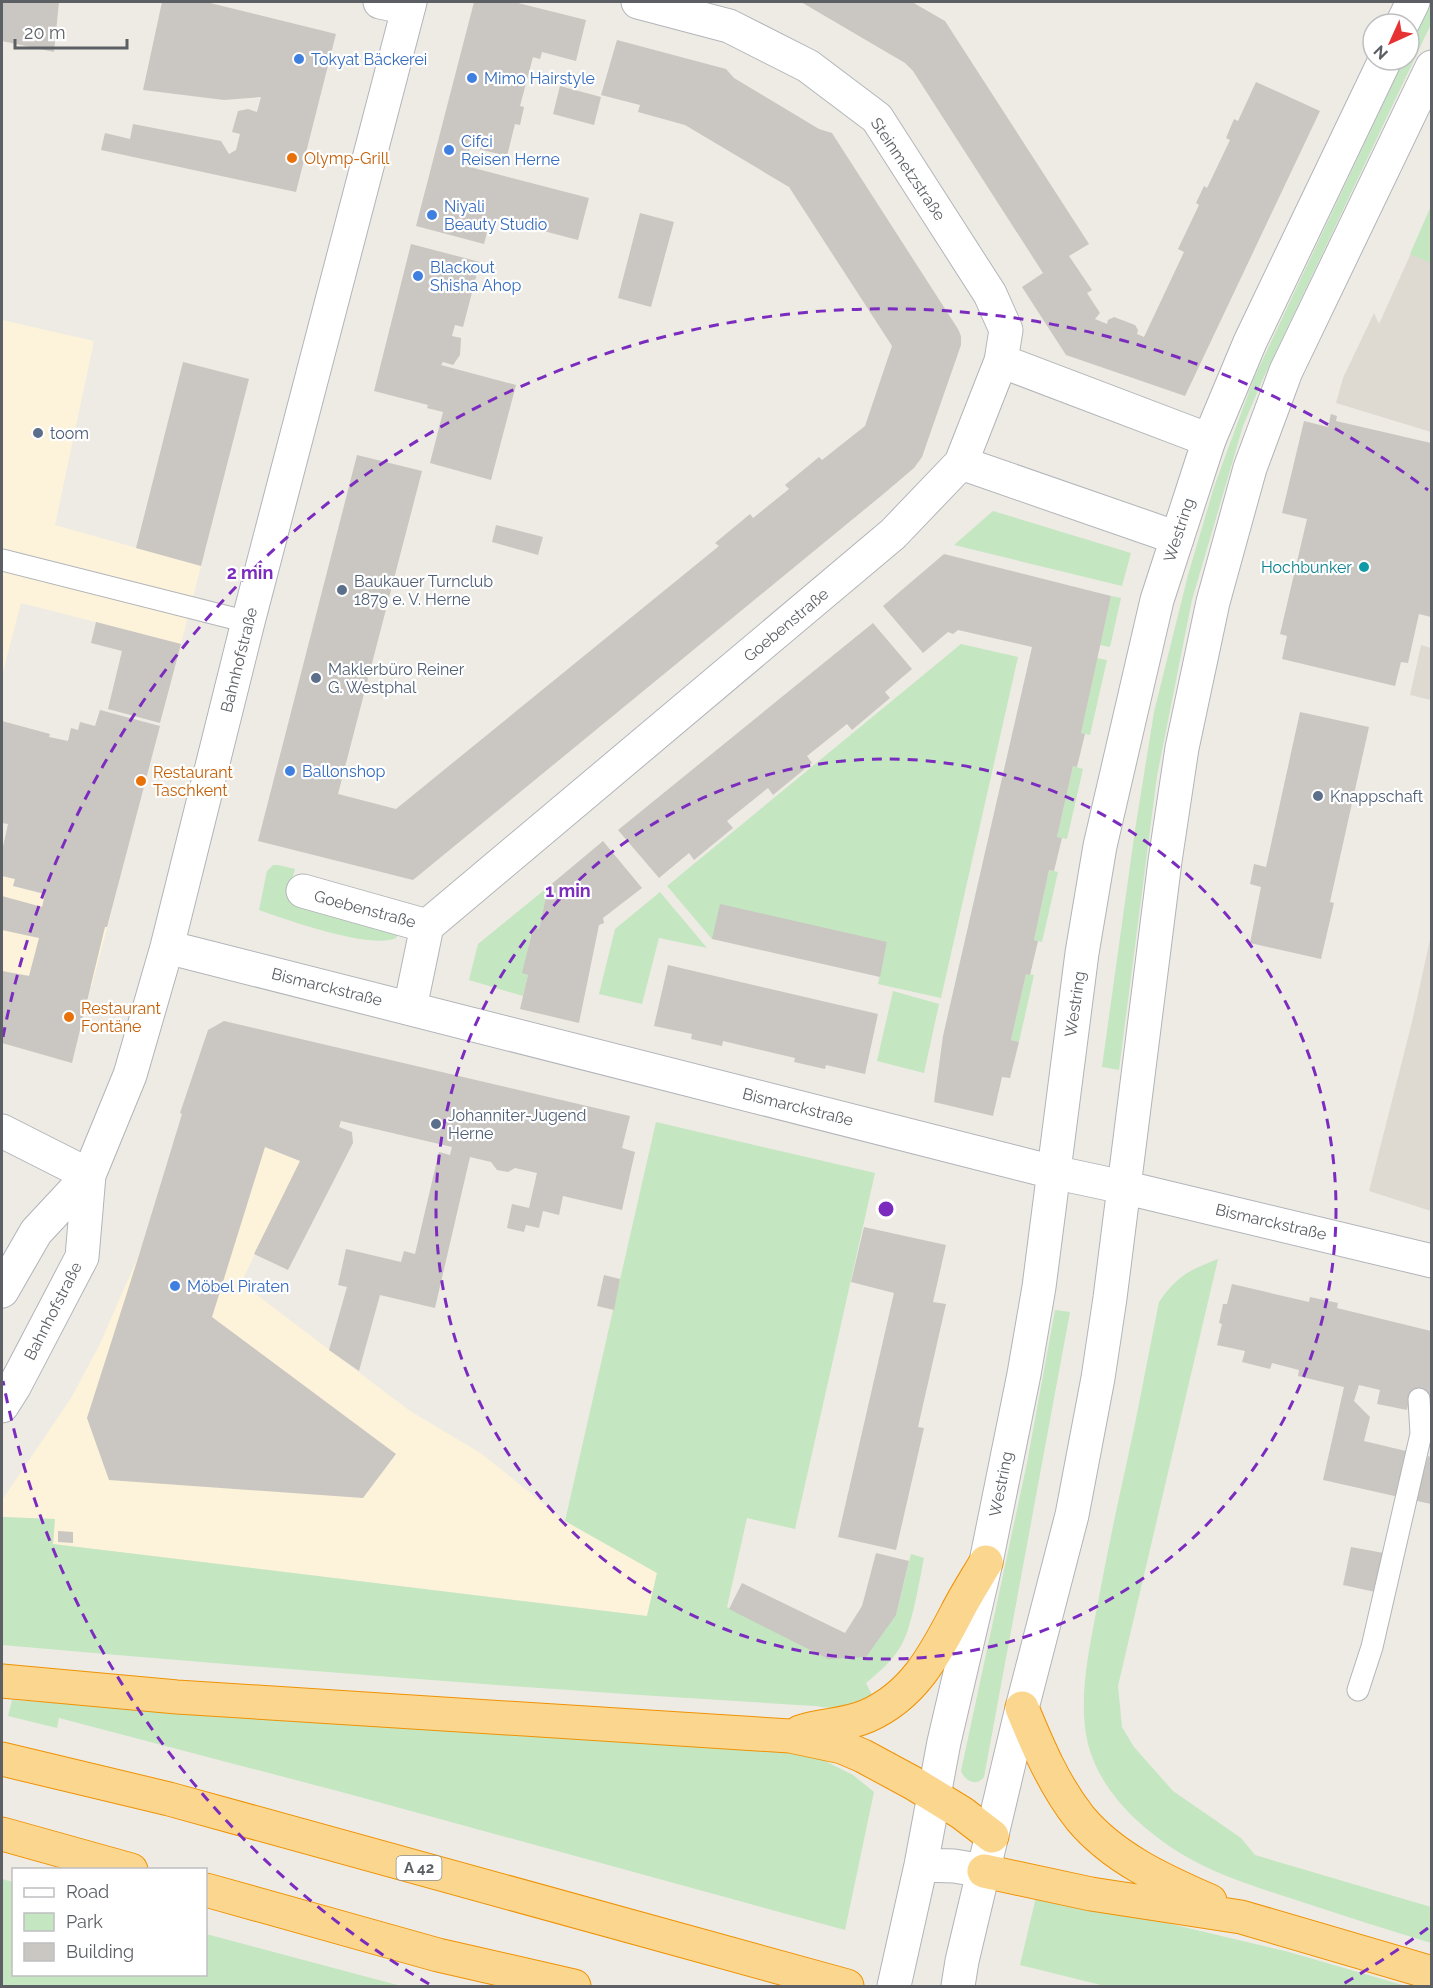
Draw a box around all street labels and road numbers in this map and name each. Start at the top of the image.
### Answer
street label: Steinmetzstraße [867,114,949,224]
street label: Westring [1160,495,1198,565]
street label: Goebenstraße [740,584,832,666]
street label: Bahnhofstraße [217,605,261,715]
street label: Goebenstraße [312,886,418,932]
street label: Bismarckstraße [270,964,384,1010]
street label: Westring [1061,970,1089,1038]
street label: Bismarckstraße [741,1084,855,1130]
street label: Bismarckstraße [1214,1200,1328,1244]
street label: Bahnhofstraße [20,1259,86,1363]
street label: Westring [985,1450,1017,1518]
road number: A 42 [396,1856,442,1880]

